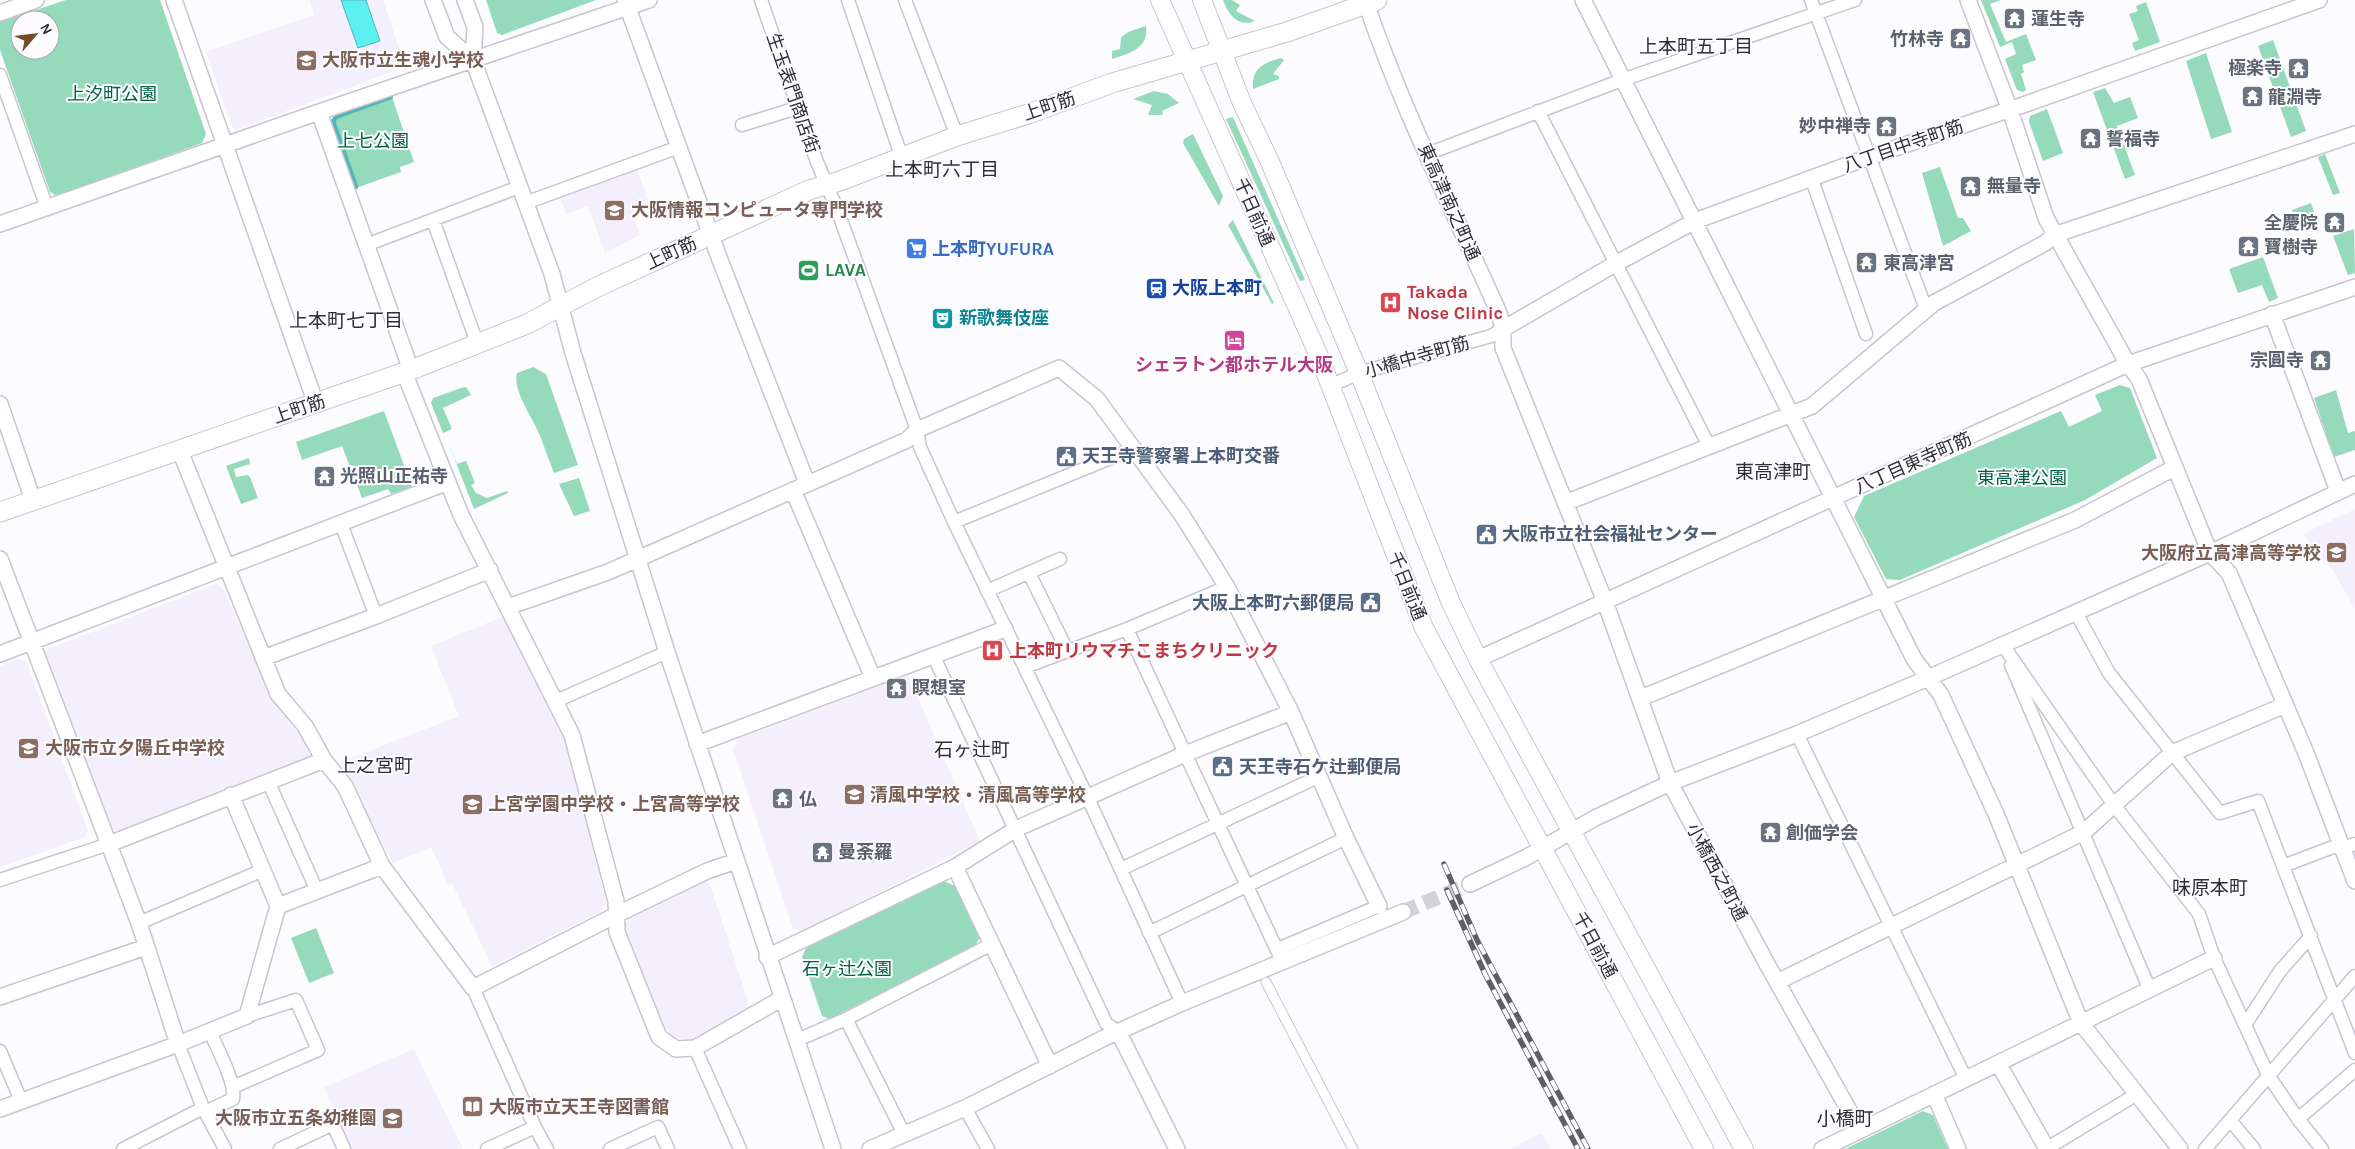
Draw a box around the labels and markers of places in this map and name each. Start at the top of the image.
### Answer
temple icon: 蓮生寺 [2003,7,2027,31]
place label: 蓮生寺 [2031,8,2085,30]
temple icon: 竹林寺 [1948,27,1972,51]
place label: 竹林寺 [1890,28,1944,50]
school or university icon: 大阪市立生魂小学校 [294,48,318,72]
place label: 大阪市立生魂小学校 [322,49,484,71]
temple icon: 極楽寺 [2286,56,2310,80]
place label: 極楽寺 [2228,57,2282,79]
temple icon: 龍淵寺 [2240,85,2264,109]
place label: 龍淵寺 [2268,86,2322,108]
temple icon: 妙中禅寺 [1875,114,1899,138]
place label: 妙中禅寺 [1799,115,1871,137]
temple icon: 誓福寺 [2078,127,2102,151]
place label: 誓福寺 [2106,128,2160,150]
temple icon: 無量寺 [1959,174,1983,198]
place label: 無量寺 [1987,175,2041,197]
school or university icon: 大阪情報コンピュータ専門学校 [603,198,627,222]
place label: 大阪情報コンピュータ専門学校 [631,199,883,221]
temple icon: 全慶院 [2322,211,2346,235]
place label: 全慶院 [2264,212,2318,234]
temple icon: 寶樹寺 [2236,235,2260,259]
place label: 寶樹寺 [2264,236,2318,258]
supermarket icon: 上本町YUFURA [904,237,928,261]
place label: 上本町YUFURA [932,238,1054,260]
temple icon: 東高津宮 [1855,251,1879,275]
place label: 東高津宮 [1883,252,1955,274]
sports icon: LAVA [797,258,821,282]
place label: LAVA [825,259,866,281]
station icon: 大阪上本町 [1144,276,1168,300]
place label: 大阪上本町 [1172,277,1262,299]
place label: Takada Nose Clinic [1407,281,1503,324]
hospital icon: Takada Nose Clinic [1379,290,1403,314]
theatre icon: 新歌舞伎座 [931,306,955,330]
place label: 新歌舞伎座 [959,307,1049,329]
hotel icon: シェラトン都ホテル大阪 [1222,328,1246,352]
temple icon: 宗圓寺 [2308,348,2332,372]
place label: 宗圓寺 [2250,349,2304,371]
place label: シェラトン都ホテル大阪 [1135,354,1333,376]
public building icon: 天王寺警察署上本町交番 [1054,444,1078,468]
place label: 天王寺警察署上本町交番 [1082,445,1280,467]
temple icon: 光照山正祐寺 [312,464,336,488]
place label: 光照山正祐寺 [340,465,448,487]
public building icon: 大阪市立社会福祉センター [1474,522,1498,546]
place label: 大阪市立社会福祉センター [1502,523,1718,545]
school or university icon: 大阪府立高津高等学校 [2325,541,2349,565]
place label: 大阪府立高津高等学校 [2141,542,2321,564]
public building icon: 大阪上本町六郵便局 [1358,591,1382,615]
place label: 大阪上本町六郵便局 [1192,592,1354,614]
hospital icon: 上本町リウマチこまちクリニック [981,639,1005,663]
place label: 上本町リウマチこまちクリニック [1009,640,1279,662]
temple icon: 瞑想室 [884,676,908,700]
place label: 瞑想室 [912,677,966,699]
school or university icon: 大阪市立夕陽丘中学校 [17,736,41,760]
place label: 大阪市立夕陽丘中学校 [45,737,225,759]
public building icon: 天王寺石ケ辻郵便局 [1211,755,1235,779]
place label: 天王寺石ケ辻郵便局 [1239,756,1401,778]
school or university icon: 清風中学校・清風高等学校 [842,783,866,807]
place label: 清風中学校・清風高等学校 [870,784,1086,806]
temple icon: 仏 [771,787,795,811]
place label: 仏 [799,788,817,810]
school or university icon: 上宮学園中学校・上宮高等学校 [460,792,484,816]
place label: 上宮学園中学校・上宮高等学校 [488,793,740,815]
temple icon: 創価学会 [1758,821,1782,845]
place label: 創価学会 [1786,822,1858,844]
temple icon: 曼荼羅 [810,840,834,864]
place label: 曼荼羅 [838,841,892,863]
library icon: 大阪市立天王寺図書館 [461,1095,485,1119]
place label: 大阪市立天王寺図書館 [489,1096,669,1118]
school or university icon: 大阪市立五条幼稚園 [381,1106,405,1130]
place label: 大阪市立五条幼稚園 [215,1107,377,1129]

